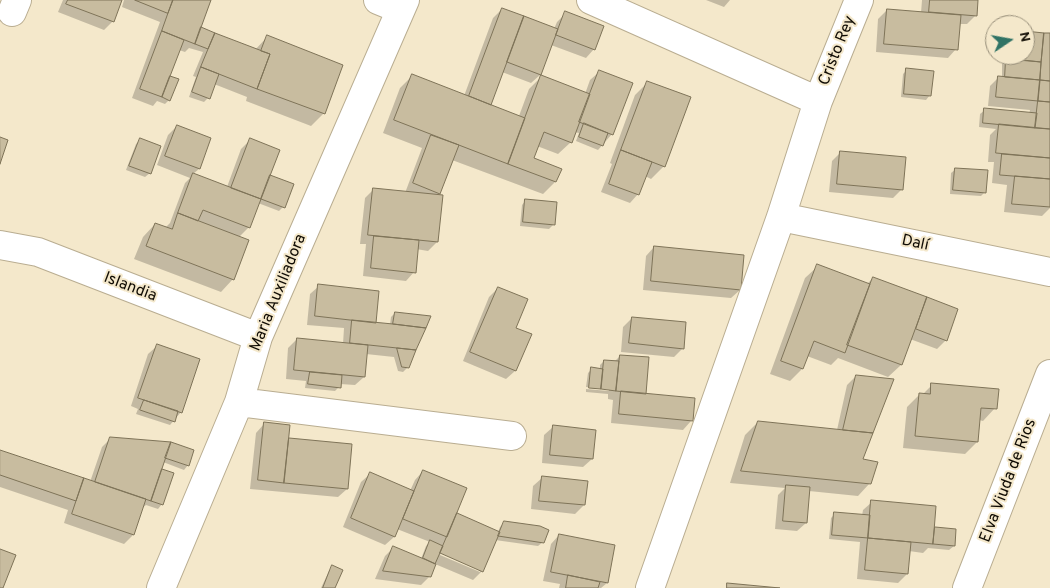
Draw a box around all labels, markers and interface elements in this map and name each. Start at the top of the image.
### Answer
street label: Cristo Rey [815,13,861,89]
north arrow [985,15,1035,65]
text: N [1015,30,1034,44]
street label: Maria Auxiliadora [247,232,311,354]
street label: Dalí [900,232,930,256]
street label: Islandia [101,269,159,307]
street label: Elva Viuda de Rios [977,417,1041,545]

